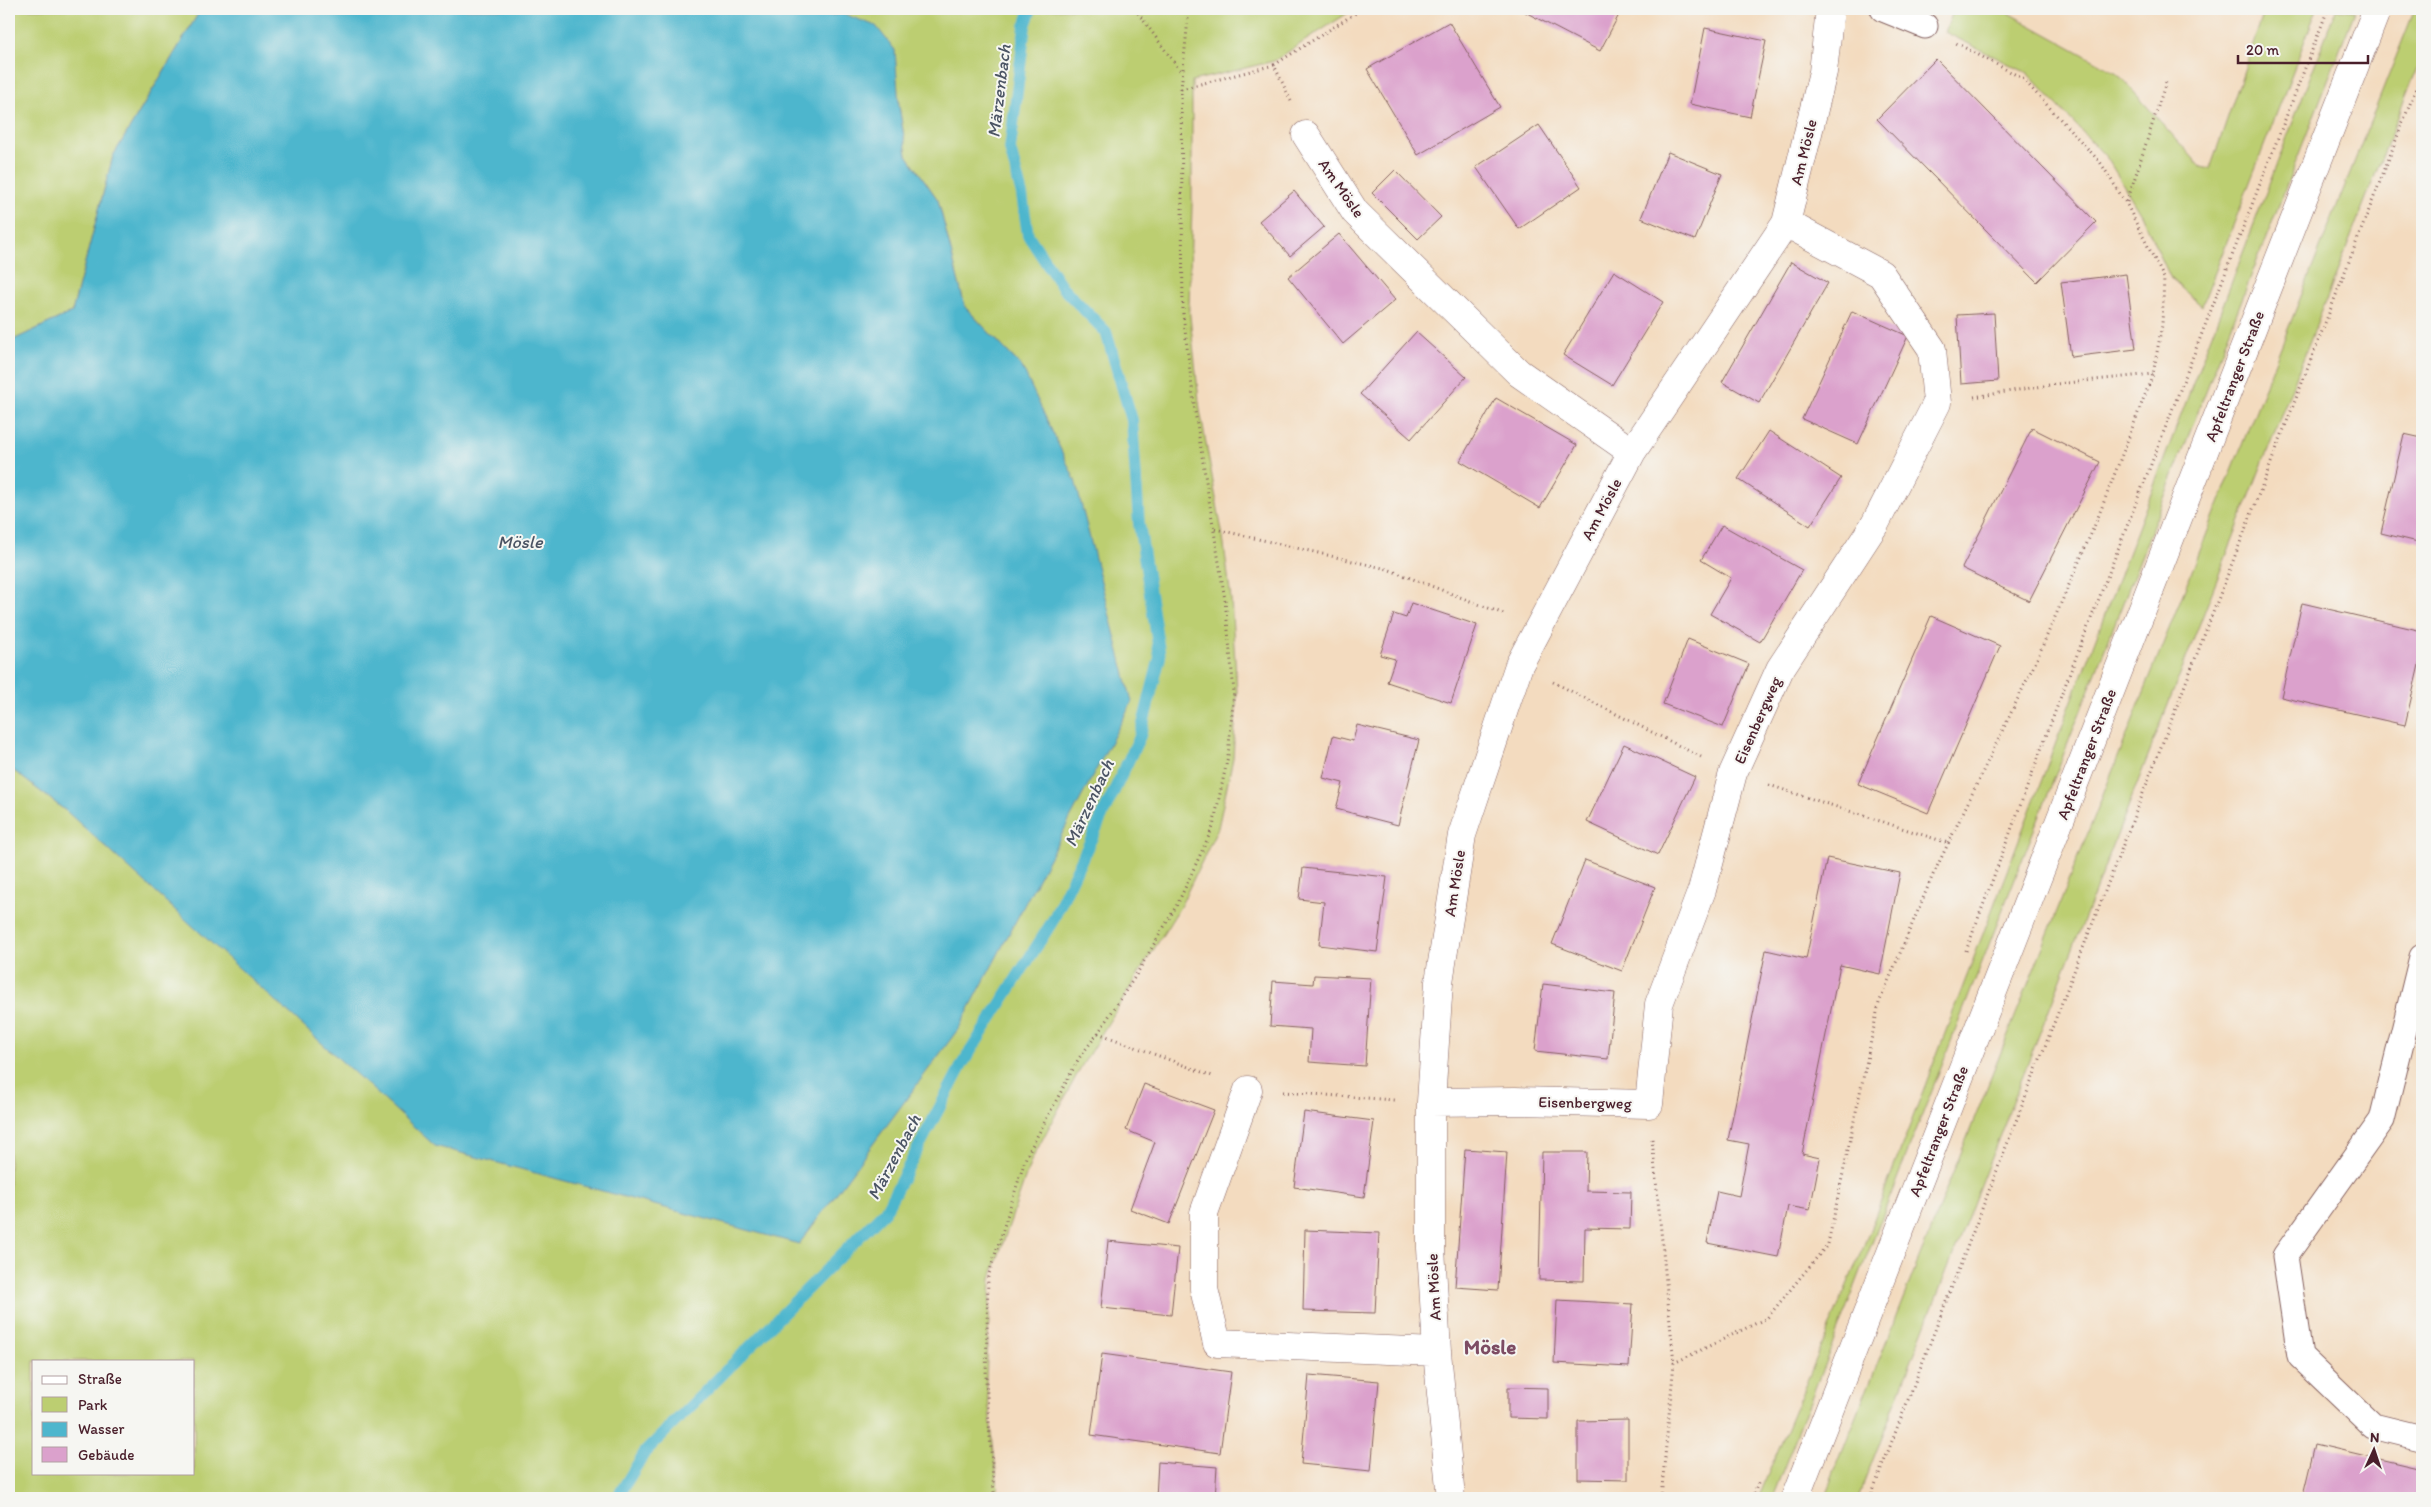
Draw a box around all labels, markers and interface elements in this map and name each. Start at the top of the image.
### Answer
scale bar [2238,32,2368,64]
text: 20 m [2246,41,2280,59]
water label: Märzenbach [982,43,1016,139]
street label: Am Mösle [1786,117,1821,187]
street label: Am Mösle [1314,155,1369,221]
street label: Apfeltranger Straße [2201,308,2268,444]
street label: Am Mösle [1577,475,1626,543]
water label: Mösle [497,531,544,553]
street label: Eisenbergweg [1730,673,1785,767]
street label: Apfeltranger Straße [2053,686,2120,822]
water label: Märzenbach [1059,756,1119,850]
street label: Am Mösle [1440,848,1469,918]
street label: Apfeltranger Straße [1905,1063,1972,1199]
street label: Eisenbergweg [1538,1092,1633,1113]
water label: Märzenbach [862,1110,926,1204]
street label: Am Mösle [1422,1253,1445,1321]
district label: Mösle [1464,1334,1516,1359]
legend [32,1360,195,1474]
text: Straße [78,1370,122,1388]
text: Park [78,1396,108,1414]
text: Wasser [78,1420,125,1438]
north arrow [2348,1424,2398,1474]
text: N [2369,1429,2380,1446]
text: Gebäude [78,1446,135,1464]

